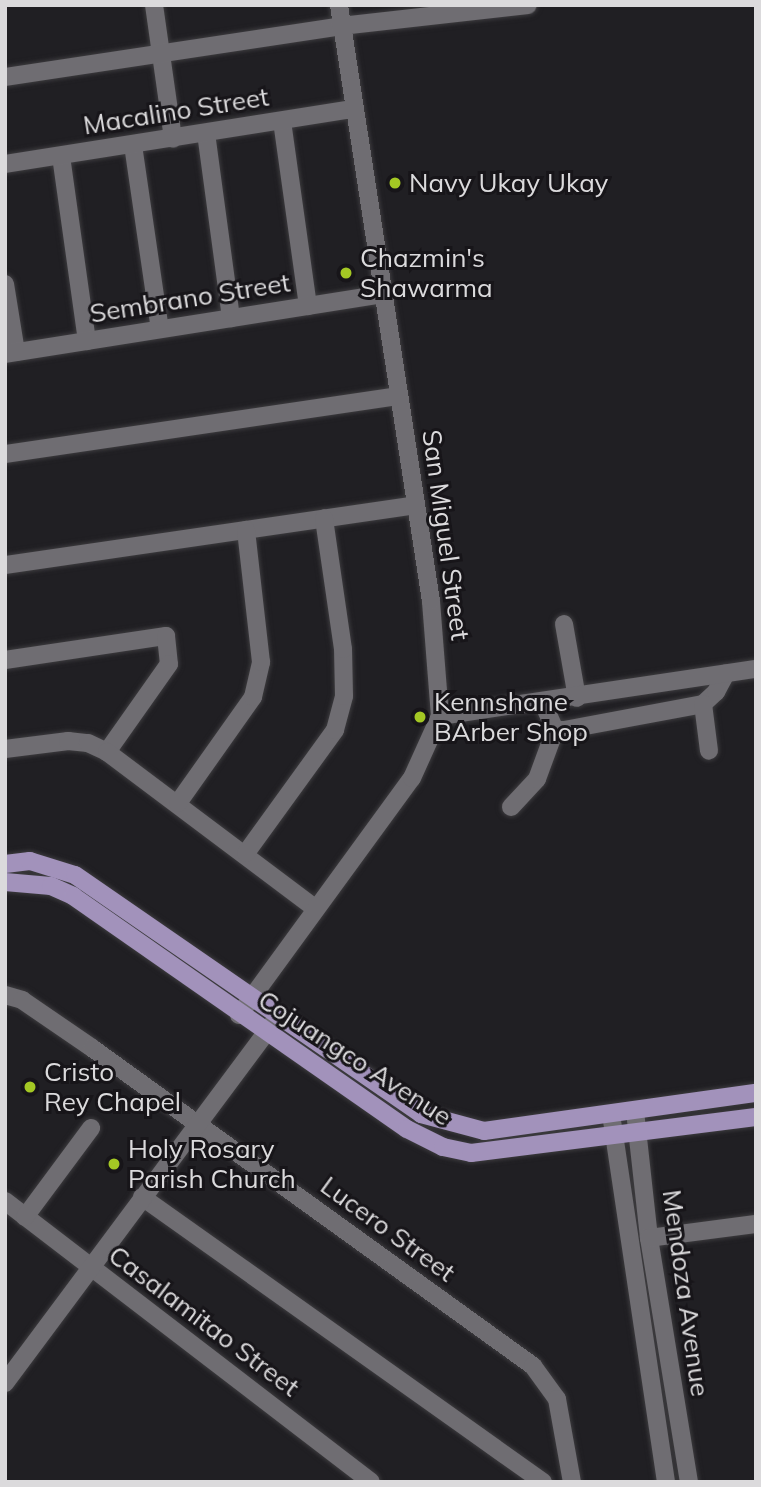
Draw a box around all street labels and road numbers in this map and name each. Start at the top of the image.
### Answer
street label: Macalino Street [81,81,271,141]
street label: Sembrano Street [88,267,292,329]
street label: San Miguel Street [416,428,476,642]
street label: Cojuangco Avenue [252,984,458,1132]
street label: Lucero Street [315,1170,461,1288]
street label: Mendoza Avenue [656,1188,716,1398]
street label: Casalamitao Street [103,1239,305,1403]

